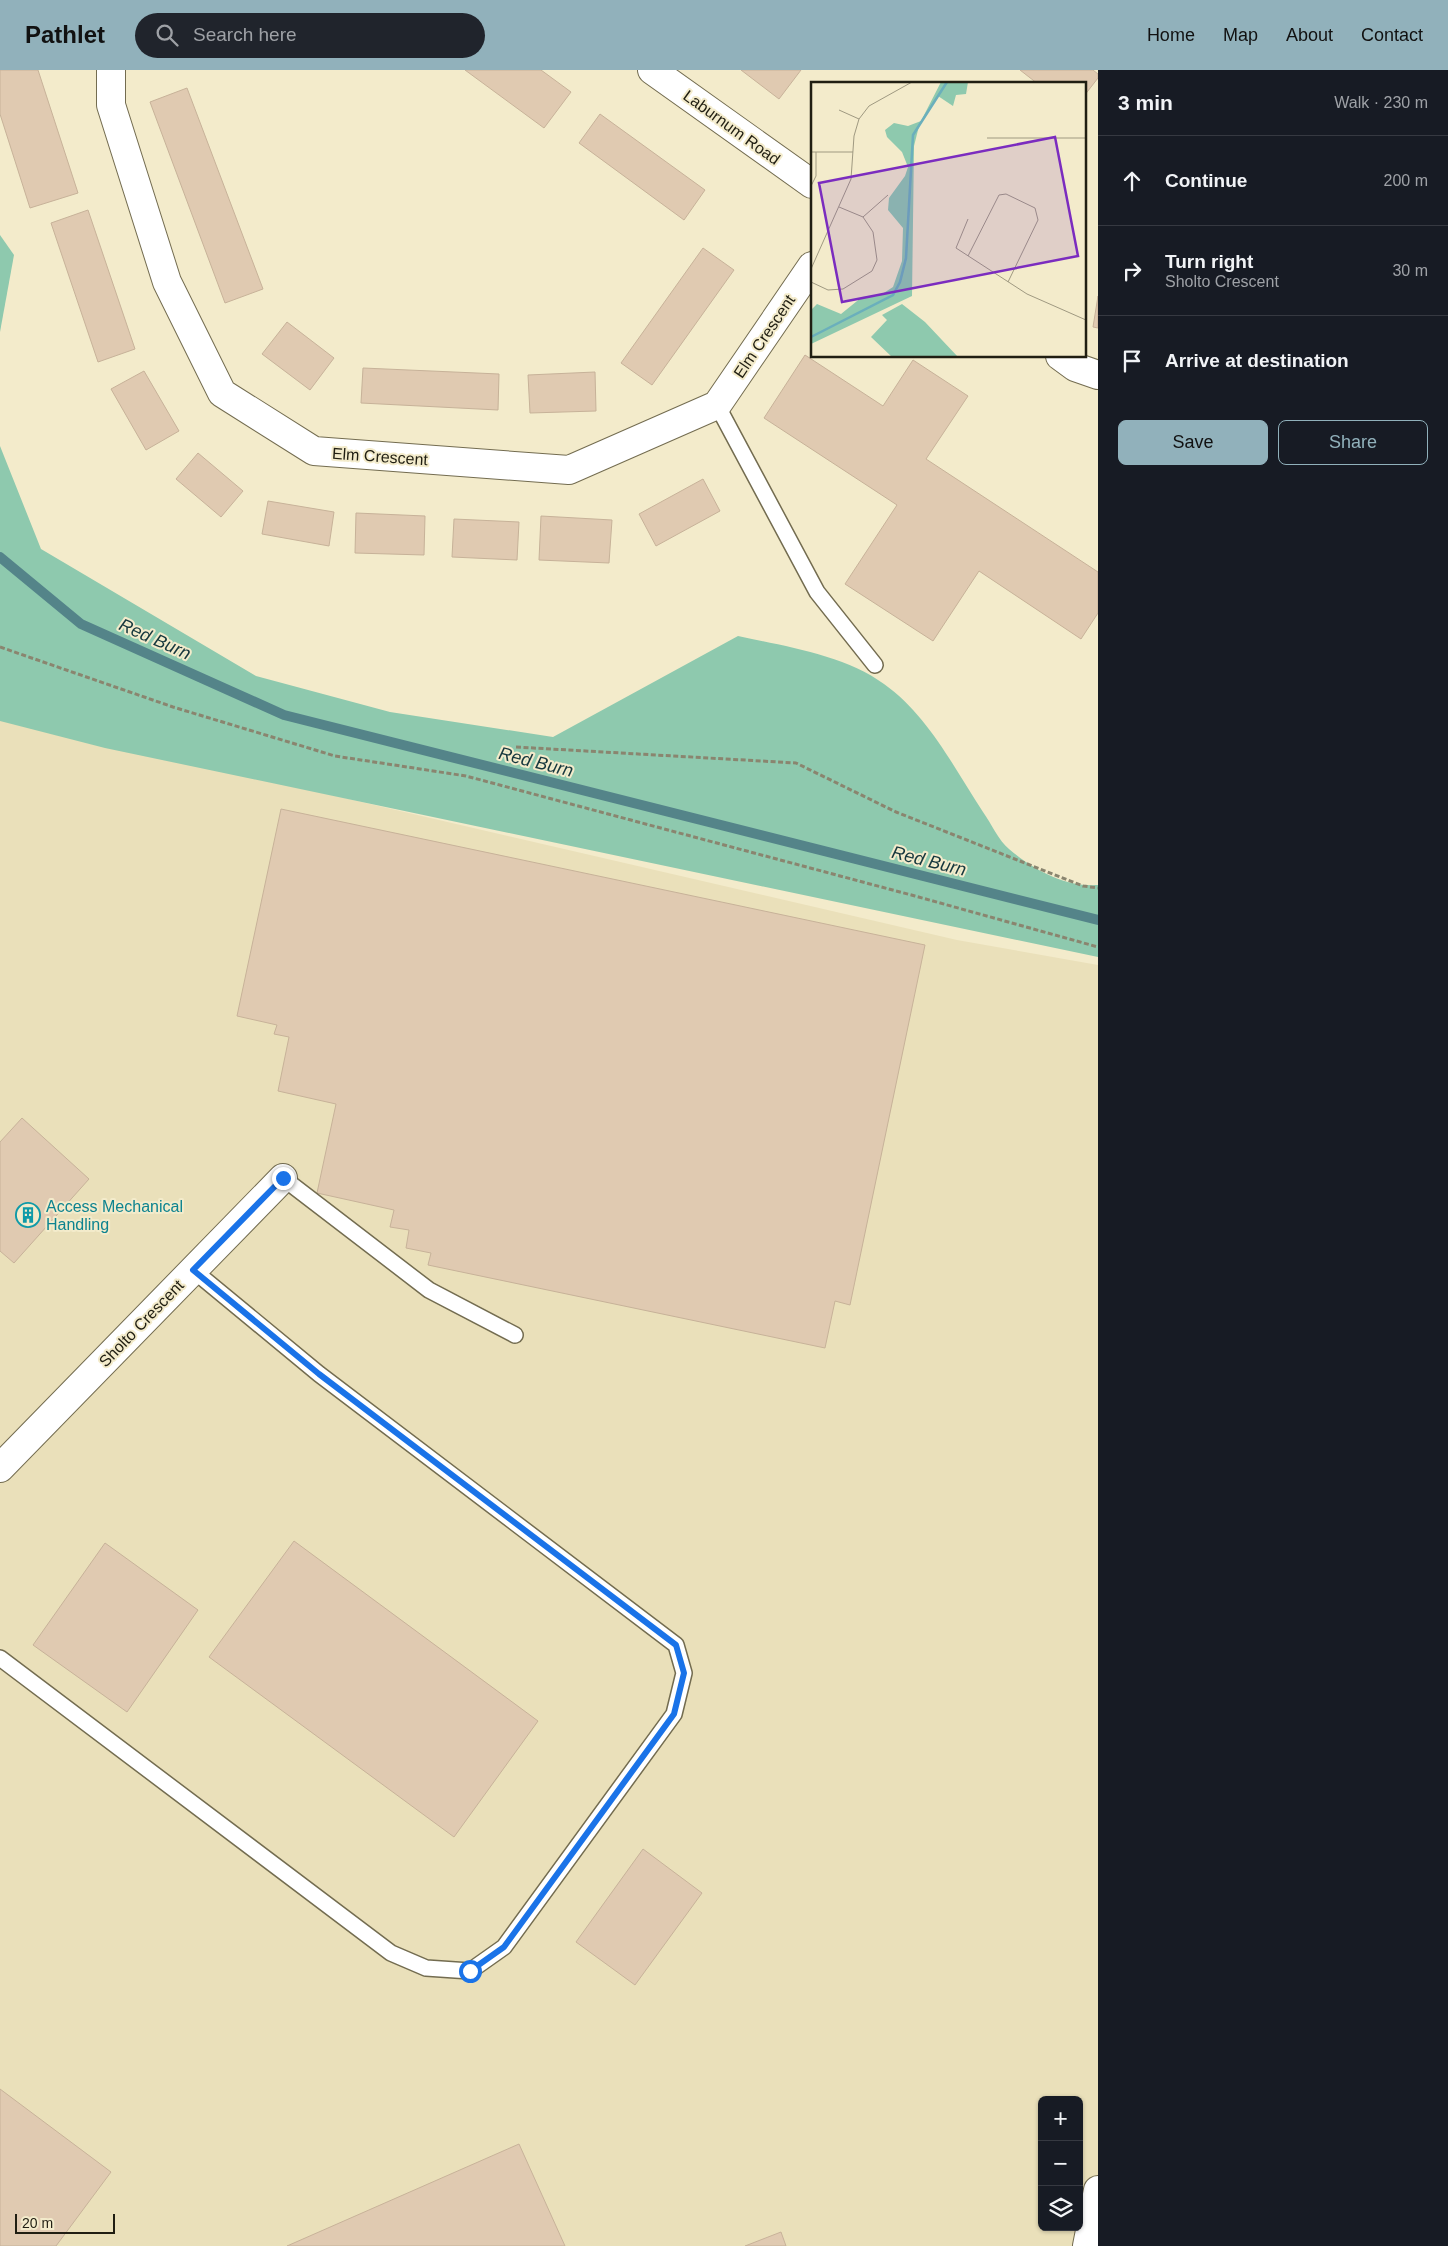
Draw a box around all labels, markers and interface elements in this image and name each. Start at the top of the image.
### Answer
search box [135,13,485,58]
text: Pathlet [25,21,105,48]
icon: search [153,21,181,49]
text: Search here [193,24,297,45]
text: Home [1147,25,1195,45]
text: Map [1223,25,1258,45]
text: About [1286,25,1333,45]
text: Contact [1361,25,1423,45]
inset map [811,82,1086,358]
street label: Laburnum Road [680,87,783,168]
text: 3 min [1118,91,1173,114]
text: Walk · 230 m [1334,94,1428,111]
icon: ahead [1118,167,1146,195]
text: Continue [1165,170,1247,191]
text: 200 m [1384,172,1428,189]
text: Turn right [1165,251,1253,272]
icon: right [1118,257,1146,285]
text: 30 m [1392,262,1428,279]
text: Sholto Crescent [1165,273,1279,290]
street label: Elm Crescent [731,291,799,381]
icon: arrive [1118,347,1146,375]
text: Arrive at destination [1165,350,1349,371]
button: Save [1118,420,1268,465]
button: Share [1278,420,1428,465]
street label: Elm Crescent [331,445,429,468]
water label: Red Burn [116,614,194,664]
water label: Red Burn [497,743,575,781]
water label: Red Burn [890,842,968,880]
route end [272,1167,295,1190]
place label: Access Mechanical Handling [46,1198,183,1233]
building icon: Access Mechanical Handling [15,1202,41,1228]
street label: Sholto Crescent [96,1276,187,1370]
route start [459,1960,482,1983]
map controls [1038,2096,1083,2231]
button: + [1038,2096,1083,2141]
button: − [1038,2141,1083,2186]
button: layers [1038,2186,1083,2231]
scale bar [15,2211,115,2234]
text: 20 m [22,2215,53,2231]

